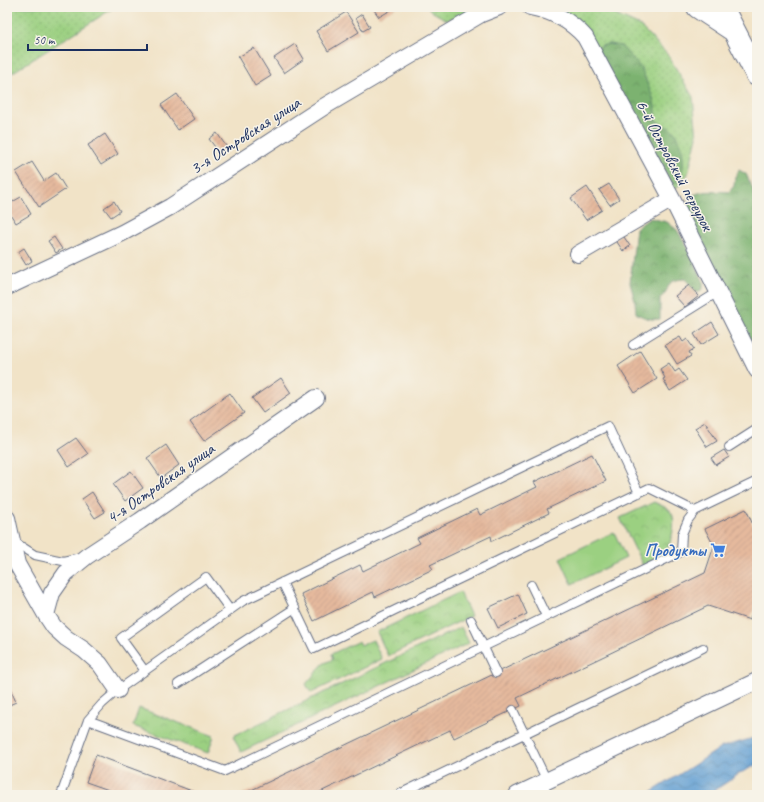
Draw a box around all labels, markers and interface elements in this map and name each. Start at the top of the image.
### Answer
scale bar [28,26,147,52]
text: 50 m [34,32,56,48]
street label: 3-я Островская улица [186,91,306,179]
street label: 6-й Островский переулок [631,96,719,236]
street label: 4-я Островская улица [102,437,220,528]
place label: Продукты [645,540,708,561]
supermarket icon: Продукты [709,541,727,559]

